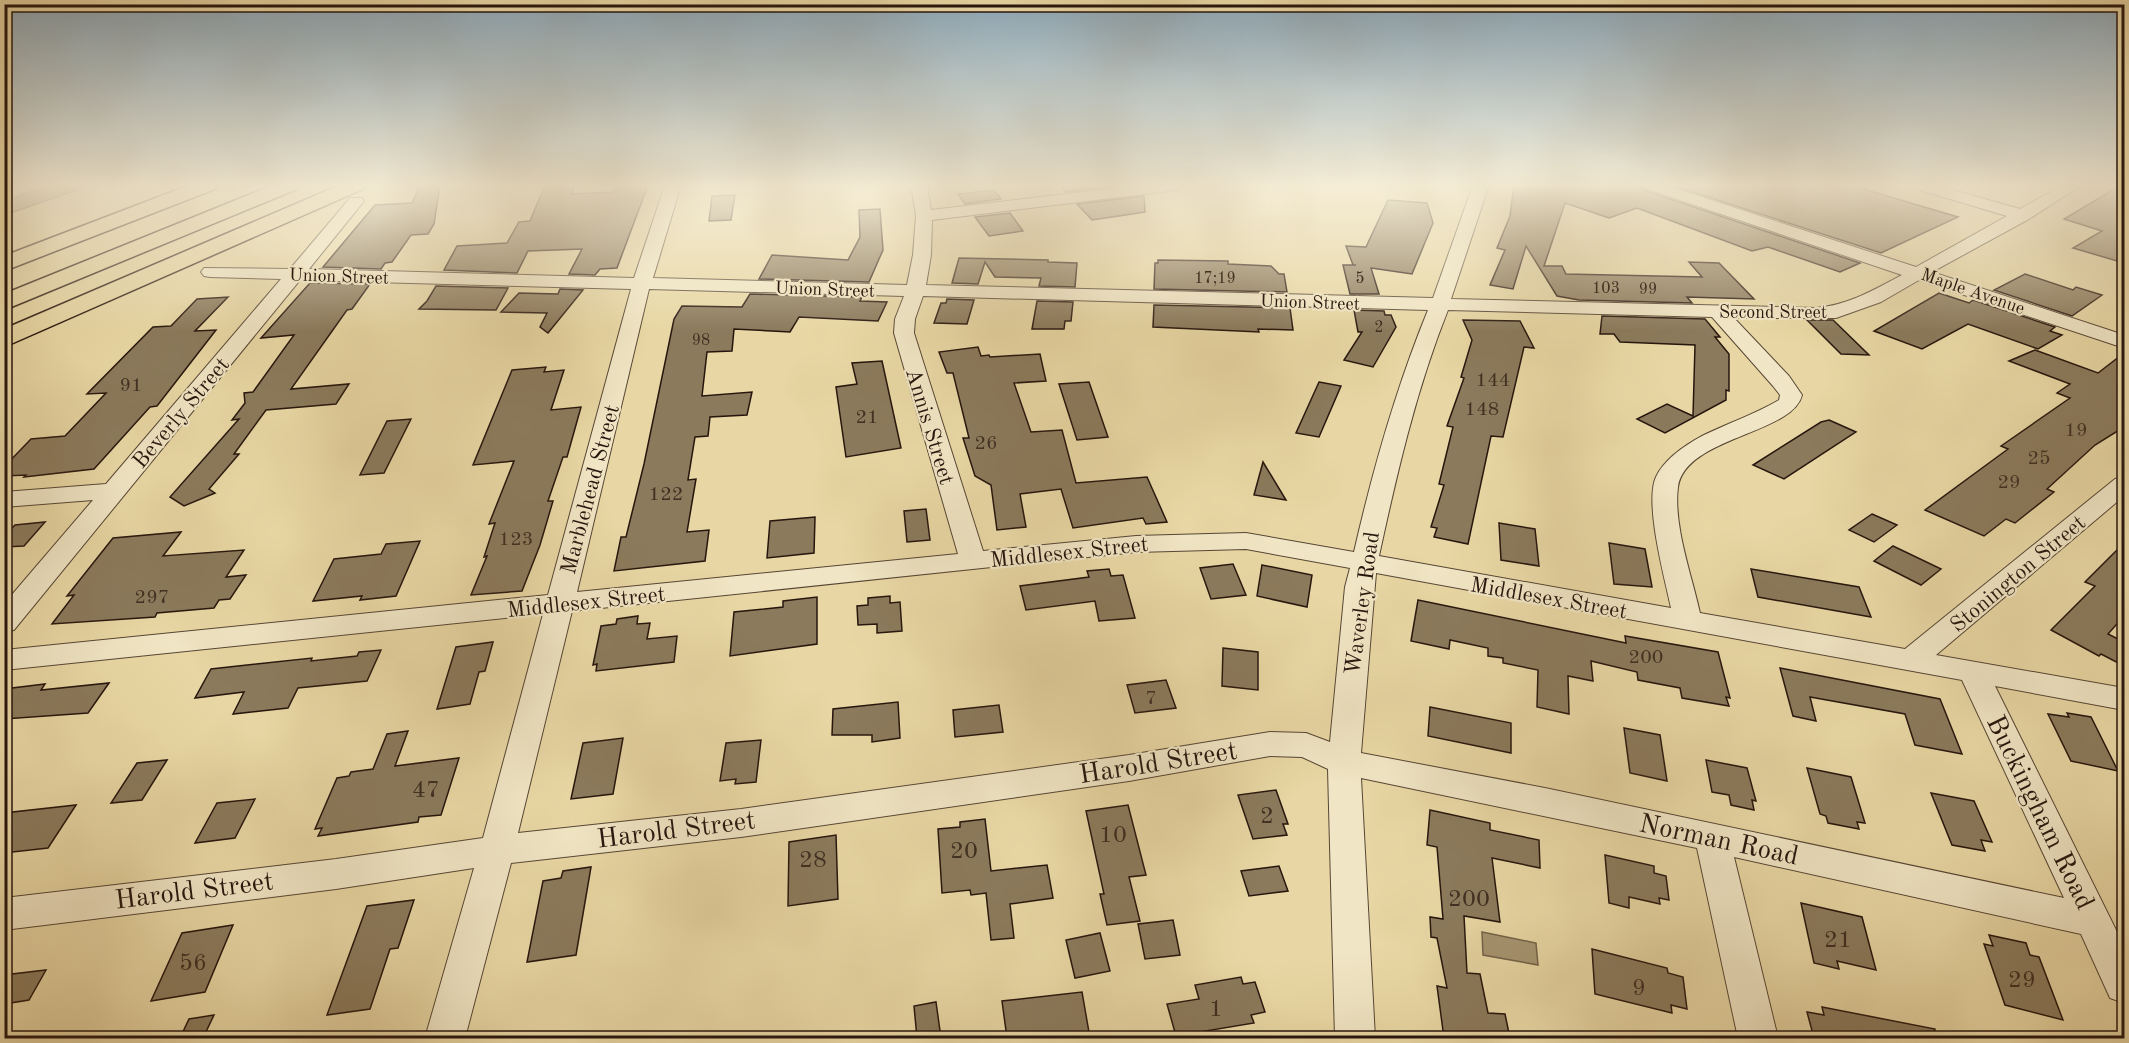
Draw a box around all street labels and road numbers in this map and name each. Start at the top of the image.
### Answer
street label: Union Street [289,266,389,288]
street label: Maple Avenue [1918,266,2027,318]
street label: Union Street [775,279,875,301]
street label: Union Street [1260,292,1360,314]
street label: Second Street [1719,304,1827,322]
street label: Beverly Street [129,354,234,473]
street label: Annis Street [901,366,957,487]
street label: Marblehead Street [558,402,624,577]
street label: Stonington Street [1947,512,2090,637]
street label: Waverley Road [1342,530,1384,676]
street label: Middlesex Street [989,534,1149,572]
street label: Middlesex Street [1468,574,1629,624]
street label: Middlesex Street [506,584,666,622]
street label: Buckingham Road [1981,711,2098,914]
street label: Harold Street [1077,738,1239,789]
street label: Harold Street [595,807,757,854]
street label: Norman Road [1636,810,1801,871]
street label: Harold Street [113,868,275,915]

